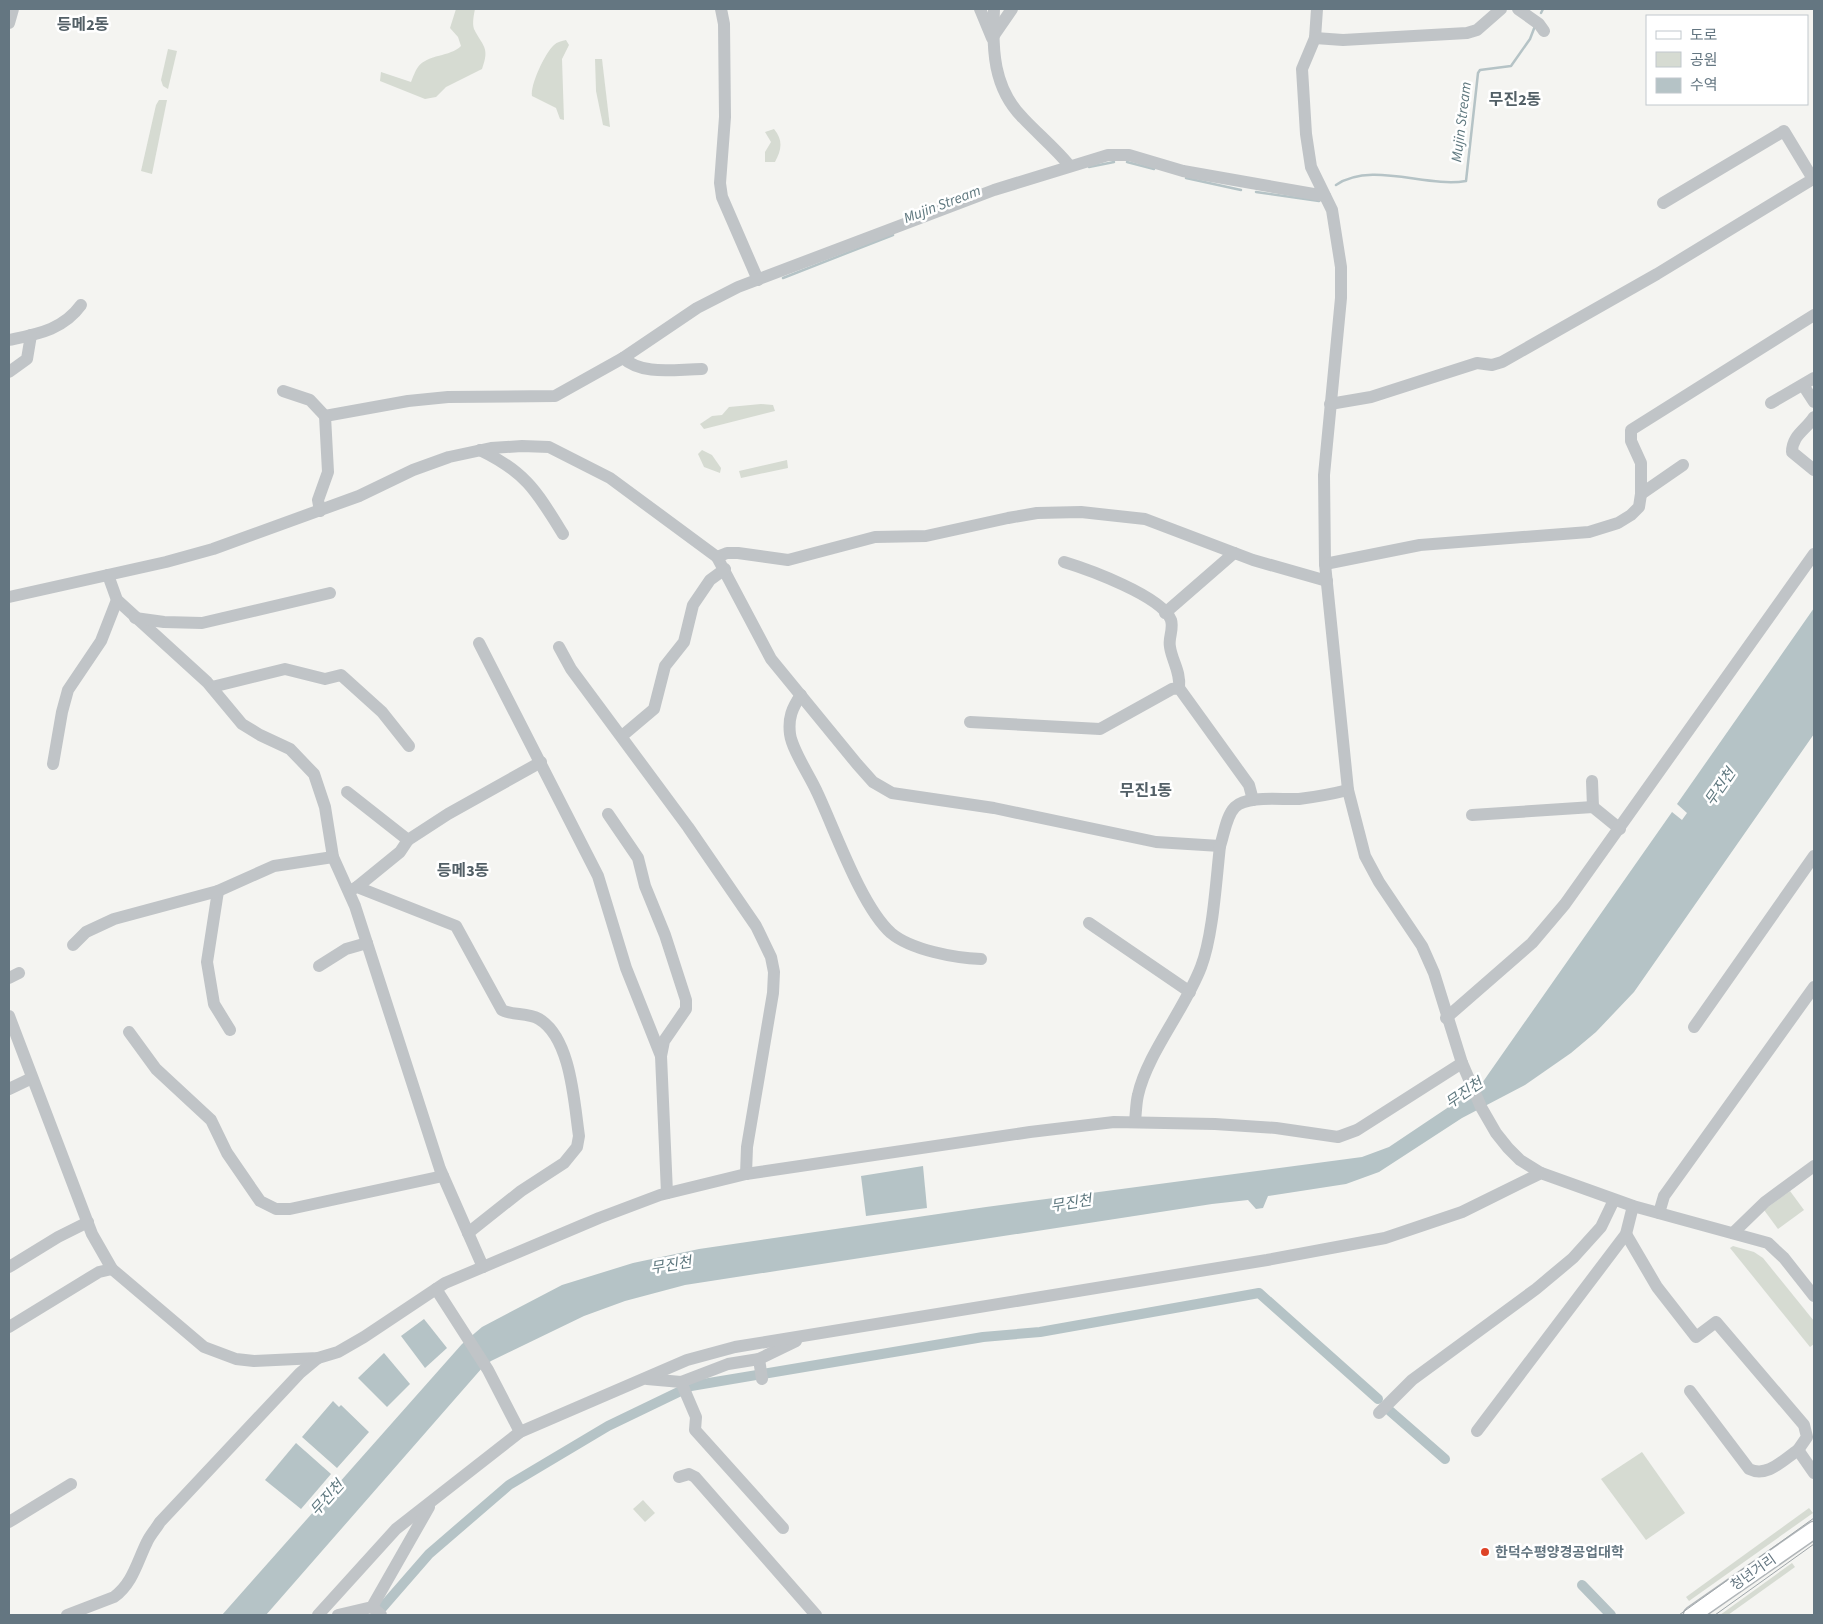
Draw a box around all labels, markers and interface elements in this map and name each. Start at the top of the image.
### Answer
district label: 등메2동 [57,14,109,36]
legend [1646,15,1808,105]
text: 도로 [1690,25,1718,46]
text: 공원 [1690,50,1718,71]
text: 수역 [1690,75,1718,96]
water label: Mujin Stream [1446,81,1477,164]
district label: 무진2동 [1489,89,1541,111]
water label: Mujin Stream [901,180,984,229]
water label: 무진천 [1700,763,1742,810]
district label: 무진1동 [1120,780,1172,802]
district label: 등메3동 [437,860,489,882]
water label: 무진천 [1441,1072,1489,1114]
water label: 무진천 [1049,1190,1095,1217]
water label: 무진천 [649,1252,695,1279]
water label: 무진천 [306,1474,350,1521]
place label: 한덕수평양경공업대학 [1495,1543,1624,1563]
marker: 한덕수평양경공업대학 [1479,1546,1491,1558]
street label: 청년거리 [1727,1550,1780,1596]

